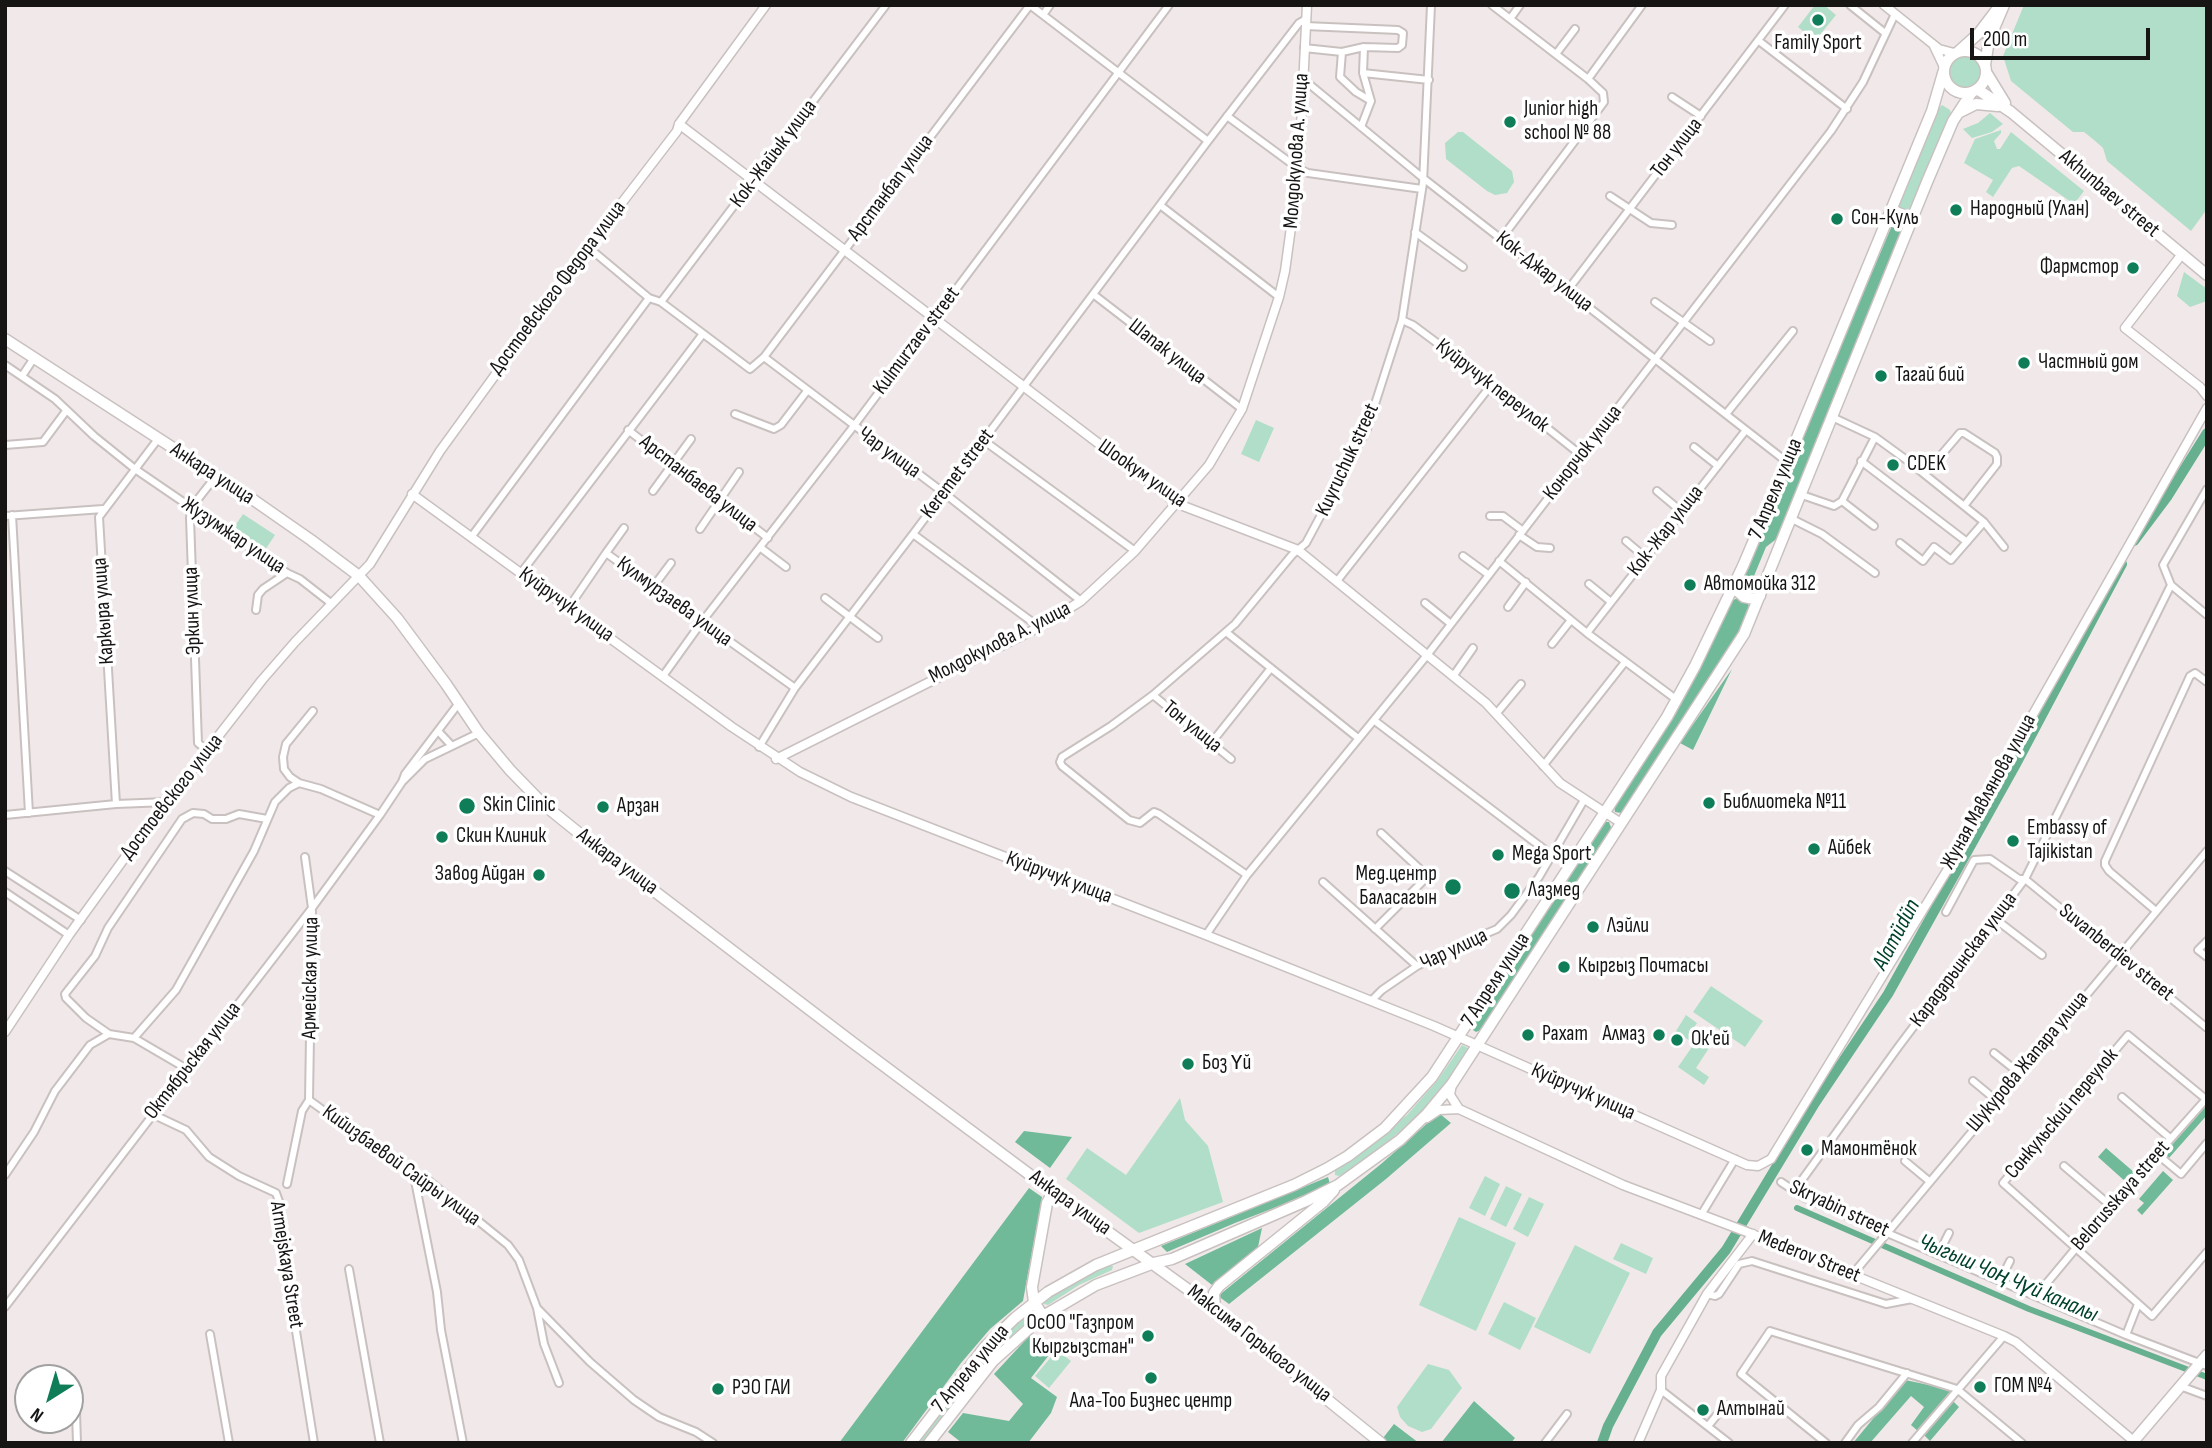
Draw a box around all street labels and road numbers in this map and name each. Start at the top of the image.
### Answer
street label: Молдокулова А. улица [1279,72,1315,230]
street label: Кок-Жайык улица [725,95,823,213]
street label: Тон улица [1646,113,1708,183]
street label: Арстанбап улица [843,130,939,246]
street label: Akhunbaev street [2054,145,2164,243]
street label: Достоевского Федора улица [484,196,632,380]
street label: Кок-Джар улица [1490,226,1598,318]
street label: Kulmurzaev street [868,282,966,400]
street label: Шапак улица [1123,314,1211,390]
street label: Куйручук переулок [1430,334,1554,438]
street label: Kuyruchuk street [1311,400,1385,520]
street label: Конорчок улица [1538,400,1628,506]
street label: Чар улица [853,422,925,484]
street label: Keremet street [916,424,1000,524]
street label: Арстанбаева улица [634,430,762,538]
street label: Шоокум улица [1093,434,1191,514]
street label: 7 Апреля улица [1743,435,1809,543]
street label: Анкара улица [165,438,259,510]
street label: Кок-Жар улица [1623,481,1709,581]
street label: Жузумжар улица [176,492,290,580]
street label: Кулмурзаева улица [611,552,737,652]
street label: Каркыра улица [88,557,120,665]
street label: Куйручук улица [514,562,618,648]
street label: Эркин улица [179,566,207,656]
street label: Молдокулова А. улица [925,596,1075,690]
street label: Тон улица [1157,696,1227,758]
street label: Жуная Мавлянова улица [1936,710,2042,874]
street label: Достоевского улица [115,729,229,865]
street label: Анкара улица [571,823,663,901]
street label: Куйручук улица [1002,846,1116,910]
street label: Карадарьинская улица [1905,888,2023,1032]
street label: Suvanberdiev street [2053,899,2179,1007]
street label: Армейская улица [297,917,325,1039]
street label: Чар улица [1416,924,1492,976]
street label: 7 Апреля улица [1456,928,1536,1032]
street label: Шукурова Жапара улица [1962,986,2094,1138]
street label: Октябрьская улица [139,997,247,1125]
street label: Сонкульский переулок [2000,1044,2124,1184]
street label: Куйручук улица [1527,1058,1639,1126]
street label: Кийизбаевой Сайры улица [317,1100,485,1232]
street label: Belorusskaya street [2066,1136,2176,1256]
street label: Анкара улица [1024,1165,1116,1241]
street label: Skryabin street [1785,1175,1893,1243]
street label: Armejskaya Street [264,1200,308,1330]
street label: Mederov Street [1754,1225,1864,1289]
street label: Максима Горького улица [1182,1280,1336,1408]
street label: 7 Апреля улица [927,1320,1015,1418]

